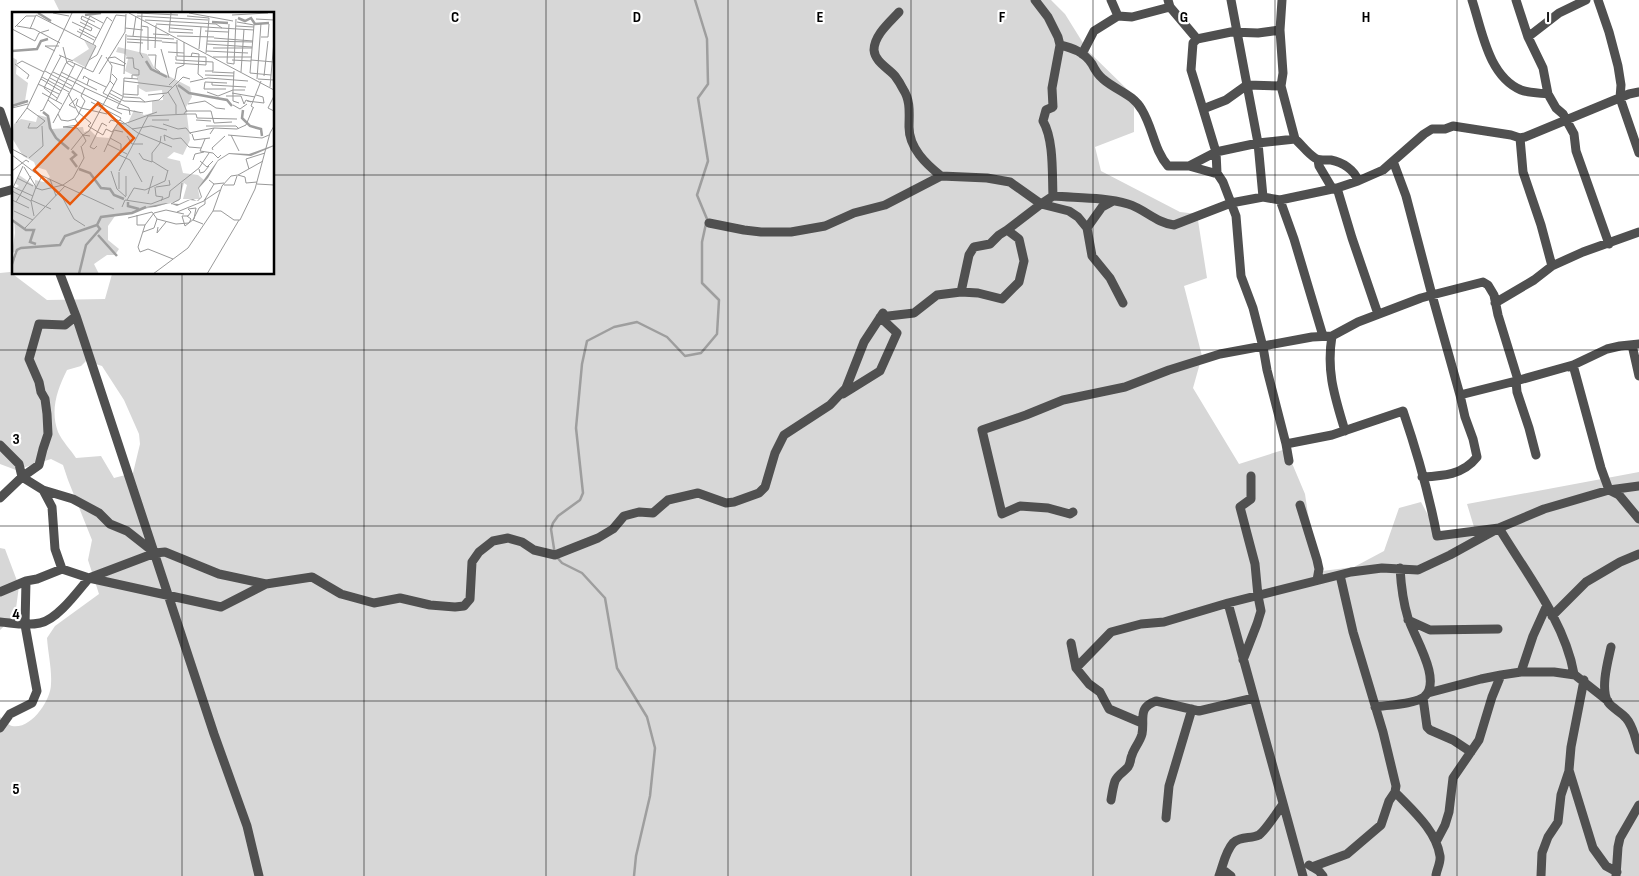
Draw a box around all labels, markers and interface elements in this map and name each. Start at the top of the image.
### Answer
text: C [451,8,459,27]
text: D [633,8,641,27]
text: E [817,8,824,27]
text: F [999,8,1006,27]
text: G [1180,8,1188,27]
text: H [1362,8,1370,27]
text: I [1546,8,1550,27]
inset map [12,12,275,275]
text: 3 [12,430,20,449]
text: 4 [12,605,20,624]
text: 5 [12,780,20,799]

